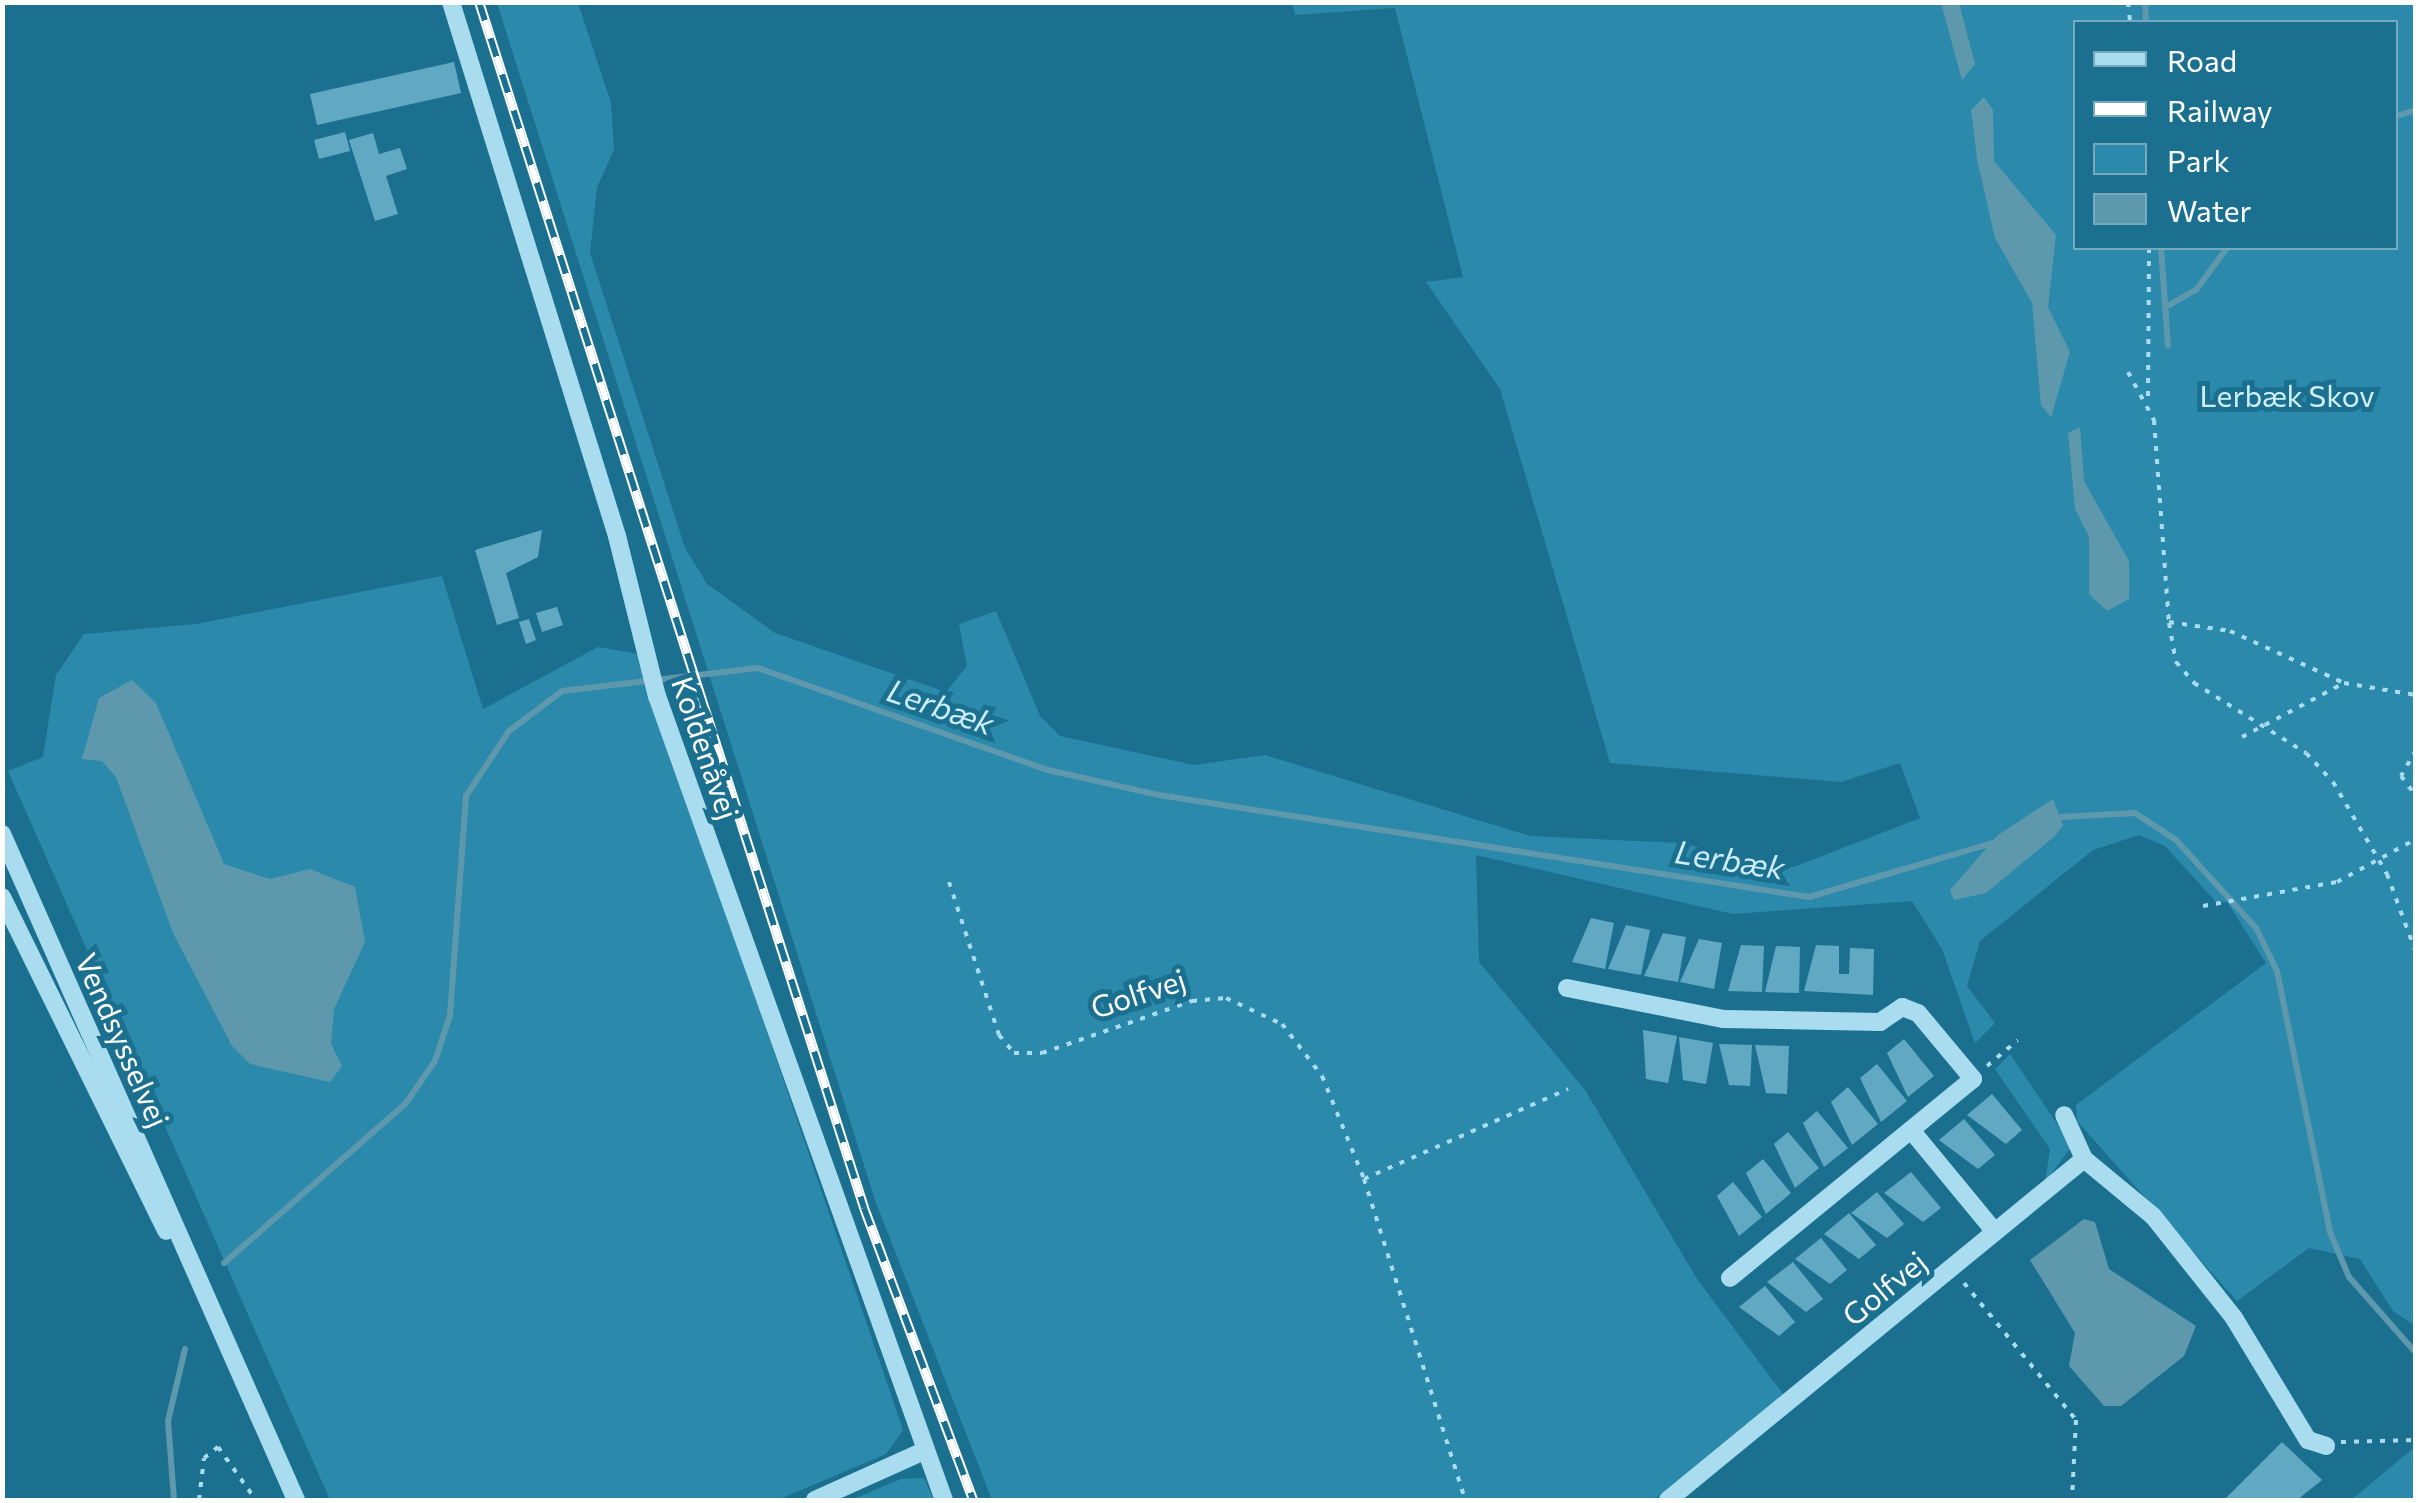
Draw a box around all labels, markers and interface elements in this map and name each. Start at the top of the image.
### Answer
legend [2073,20,2398,250]
text: Road [2167,41,2237,78]
text: Railway [2167,91,2273,128]
text: Park [2167,141,2230,178]
text: Water [2167,191,2252,228]
park label: Lerbæk Skov [2199,377,2375,413]
water label: Lerbæk [883,670,999,742]
street label: Koldenåvej [665,672,747,824]
water label: Lerbæk [1673,831,1787,887]
street label: Vendsysselvej [69,947,177,1133]
street label: Golfvej [1086,961,1190,1025]
street label: Golfvej [1835,1243,1933,1333]

